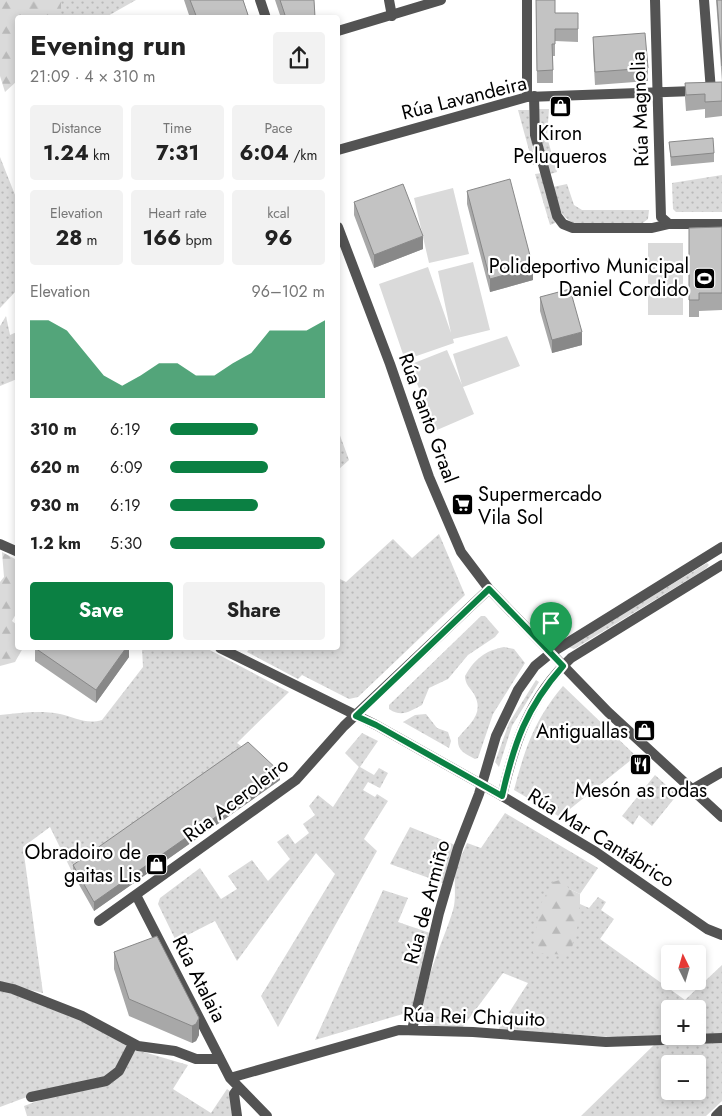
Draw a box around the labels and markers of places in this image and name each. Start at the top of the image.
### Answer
shop icon: Kiron Peluqueros [548,95,572,119]
place label: Kiron Peluqueros [513,119,607,171]
place label: Polideportivo Municipal Daniel Cordido [489,252,689,304]
sports icon: Polideportivo Municipal Daniel Cordido [693,266,717,290]
place label: Supermercado Vila Sol [478,480,602,532]
supermarket icon: Supermercado Vila Sol [450,493,474,517]
pin [530,602,572,653]
place label: Antiguallas [536,717,628,746]
shop icon: Antiguallas [632,719,656,743]
restaurant icon: Mesón as rodas [629,752,653,776]
place label: Mesón as rodas [575,776,707,805]
place label: Obradoiro de gaitas Lis [25,838,141,890]
shop icon: Obradoiro de gaitas Lis [145,852,169,876]

